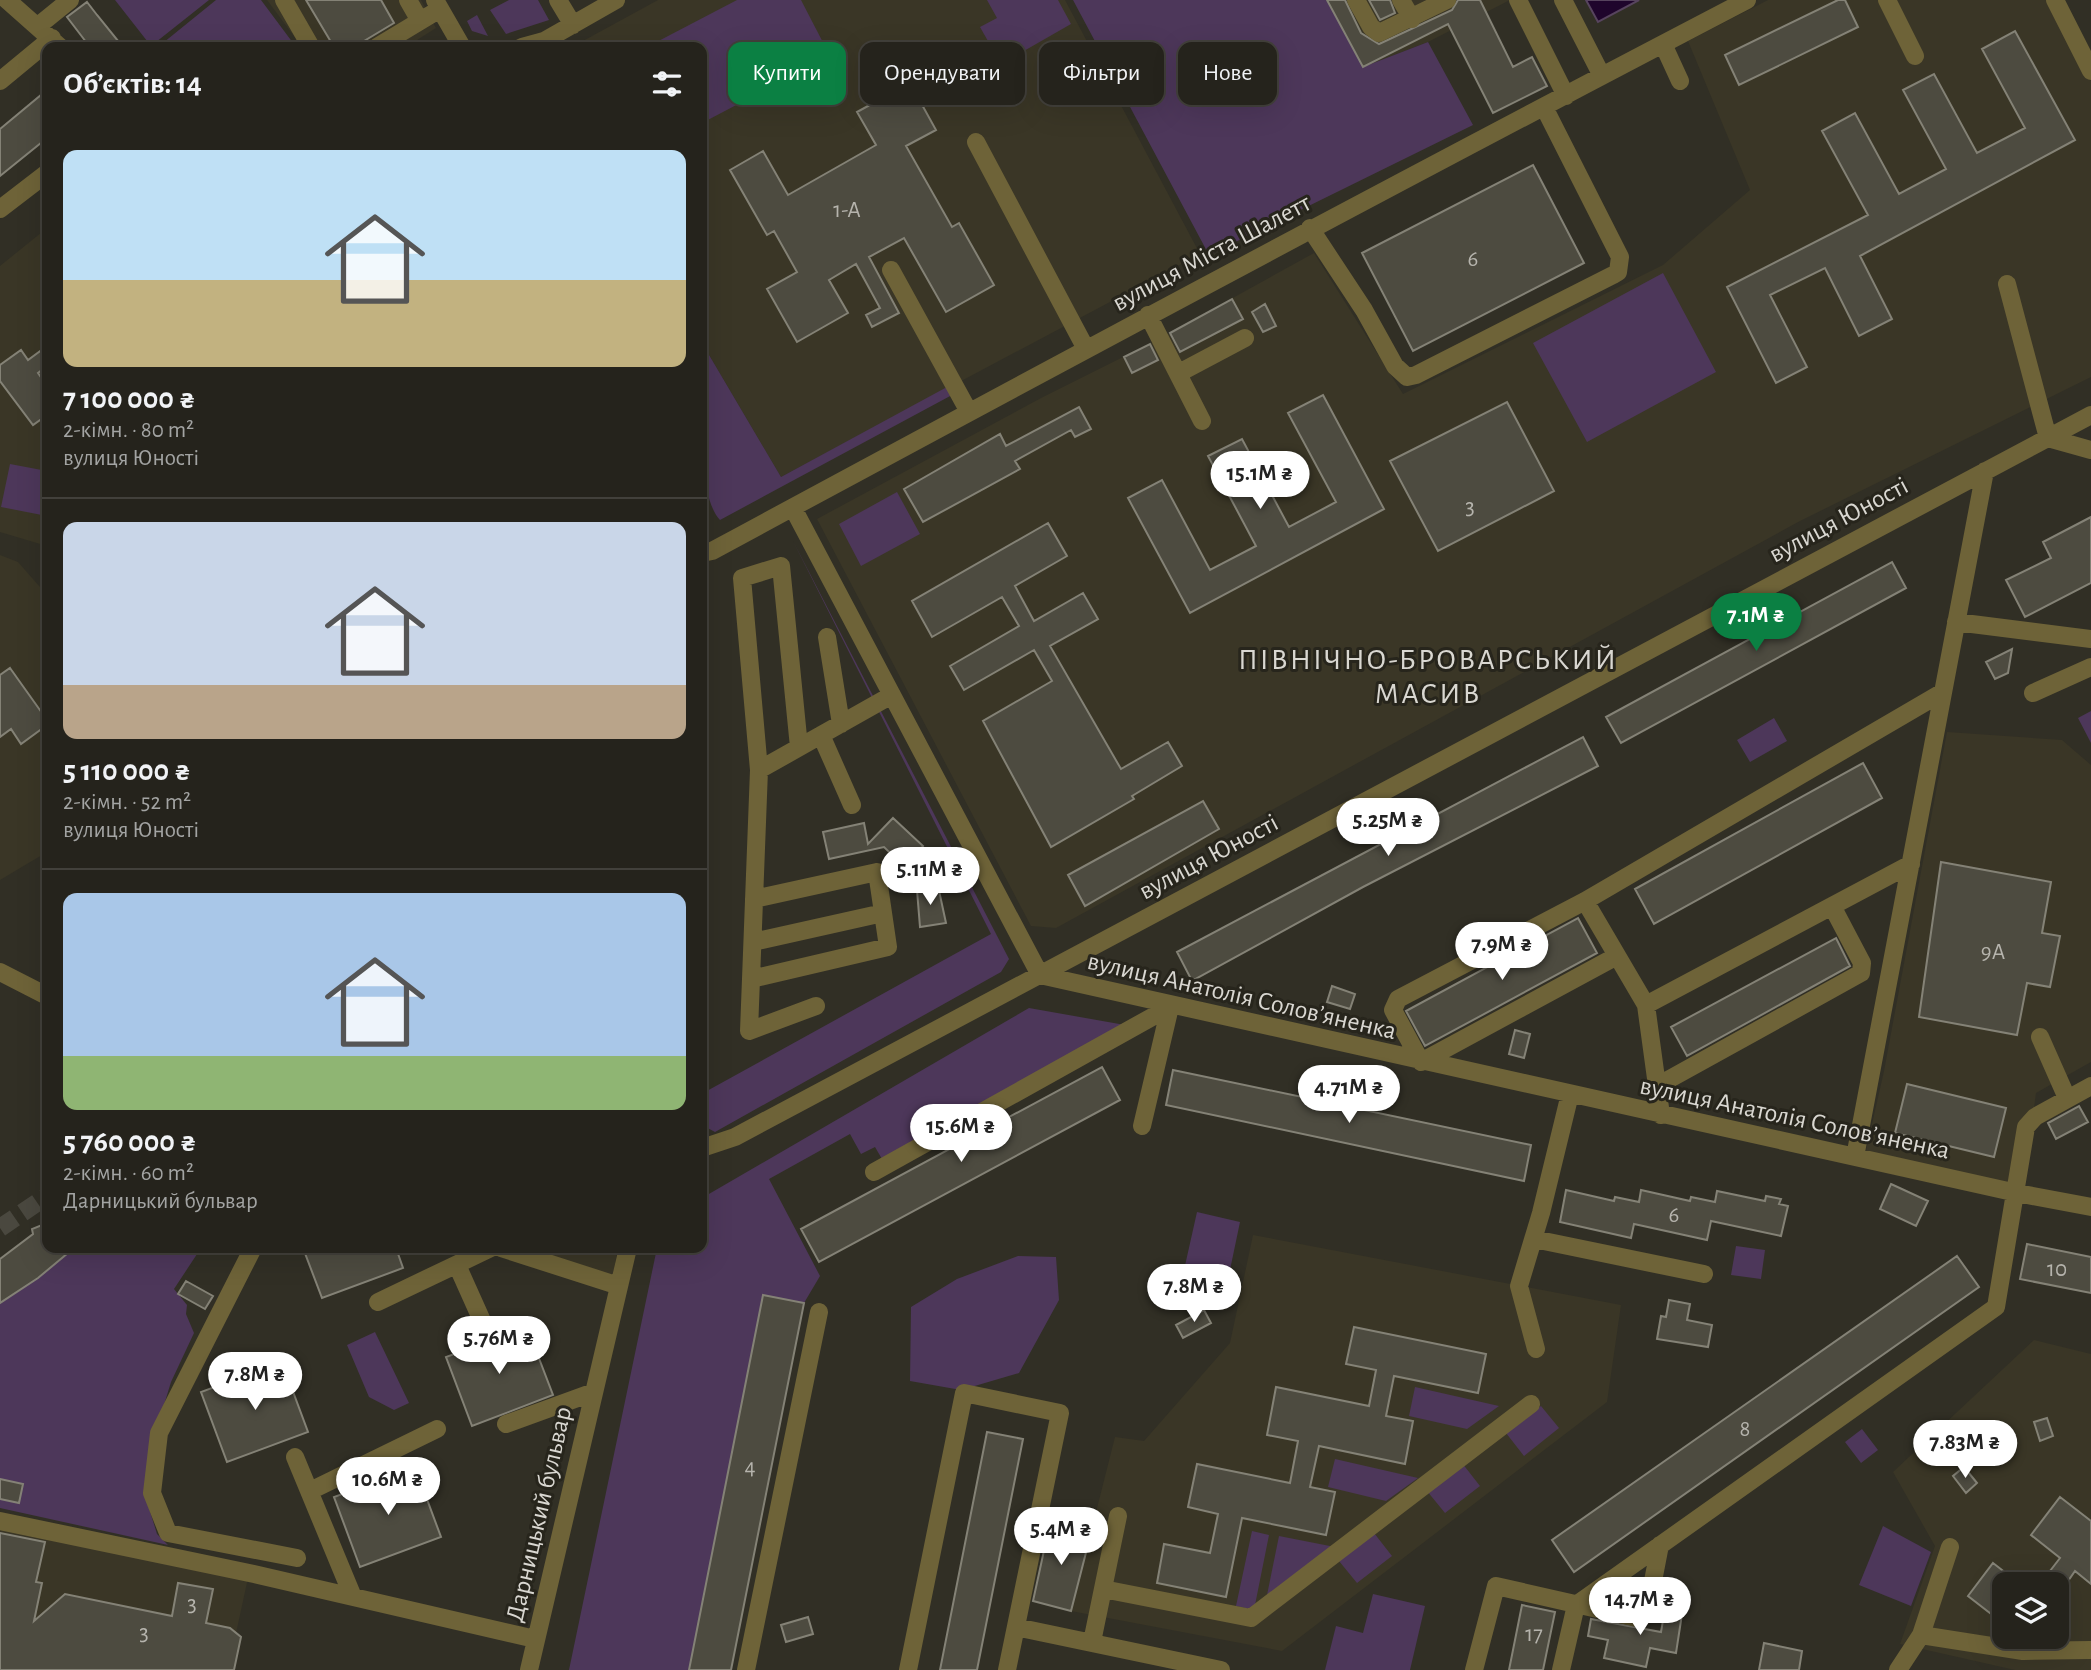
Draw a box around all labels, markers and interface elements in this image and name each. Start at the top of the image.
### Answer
chip: Купити [728,42,846,105]
chip: Орендувати [860,42,1025,105]
chip: Фільтри [1039,42,1164,105]
chip: Нове [1178,42,1277,105]
icon: filters [648,65,686,103]
text: Об’єктів: 14 [63,69,202,99]
street label: вулиця Міста Шалетт [1108,189,1315,316]
icon: home [312,196,438,322]
house number: 1-А [833,199,861,222]
house number: 6 [1468,248,1478,271]
text: 7 100 000 ₴ [63,384,196,414]
text: 2-кімн. · 80 m² [63,419,194,442]
text: вулиця Юності [63,447,199,470]
pin: 15.1M ₴ [1195,452,1325,511]
text: 15.1M ₴ [1227,462,1293,485]
street label: вулиця Юності [1765,472,1912,567]
house number: 3 [1465,496,1475,519]
icon: home [312,568,438,694]
pin: 7.1M ₴ [1699,594,1813,653]
text: 7.1M ₴ [1727,604,1785,627]
district label: ПІВНІЧНО-БРОВАРСЬКИЙ МАСИВ [1238,644,1618,709]
text: 5 110 000 ₴ [63,756,191,786]
text: 2-кімн. · 52 m² [63,791,191,814]
pin: 5.25M ₴ [1323,798,1453,858]
street label: вулиця Юності [1135,809,1282,904]
text: 5.25M ₴ [1352,809,1424,832]
text: вулиця Юності [63,819,199,842]
pin: 5.11M ₴ [865,848,995,907]
text: 5.11M ₴ [897,858,963,881]
pin: 7.9M ₴ [1445,922,1559,982]
text: 7.9M ₴ [1471,933,1533,956]
icon: home [312,939,438,1065]
house number: 9А [1981,941,2005,964]
street label: вулиця Анатолія Соловʼяненка [1085,948,1399,1044]
pin: 4.71M ₴ [1284,1066,1414,1125]
street label: вулиця Анатолія Соловʼяненка [1637,1072,1952,1164]
text: 4.71M ₴ [1314,1076,1384,1099]
pin: 15.6M ₴ [896,1104,1026,1164]
text: 15.6M ₴ [926,1115,996,1138]
text: 5 760 000 ₴ [63,1127,197,1157]
text: 2-кімн. · 60 m² [63,1162,194,1185]
text: Дарницький бульвар [63,1190,258,1213]
house number: 6 [1669,1204,1679,1227]
house number: 10 [2047,1258,2067,1281]
pin: 7.8M ₴ [1137,1264,1251,1324]
text: 7.8M ₴ [1163,1275,1225,1298]
pin: 5.76M ₴ [434,1316,564,1376]
text: 5.76M ₴ [463,1327,535,1350]
pin: 7.8M ₴ [198,1352,312,1412]
text: 7.8M ₴ [224,1363,286,1386]
street label: Дарницький бульвар [502,1404,576,1624]
house number: 8 [1740,1418,1750,1441]
pin: 7.83M ₴ [1900,1420,2030,1480]
text: 7.83M ₴ [1929,1431,2001,1454]
house number: 4 [744,1456,756,1479]
pin: 10.6M ₴ [323,1458,453,1517]
text: 10.6M ₴ [352,1468,424,1491]
pin: 5.4M ₴ [1004,1508,1118,1567]
text: 5.4M ₴ [1030,1518,1092,1541]
map controls [1992,1572,2069,1649]
button: layers [1992,1572,2069,1649]
pin: 14.7M ₴ [1575,1578,1705,1637]
text: 14.7M ₴ [1605,1588,1675,1611]
house number: 3 [187,1593,197,1616]
house number: 3 [139,1622,149,1645]
house number: 17 [1525,1623,1543,1646]

